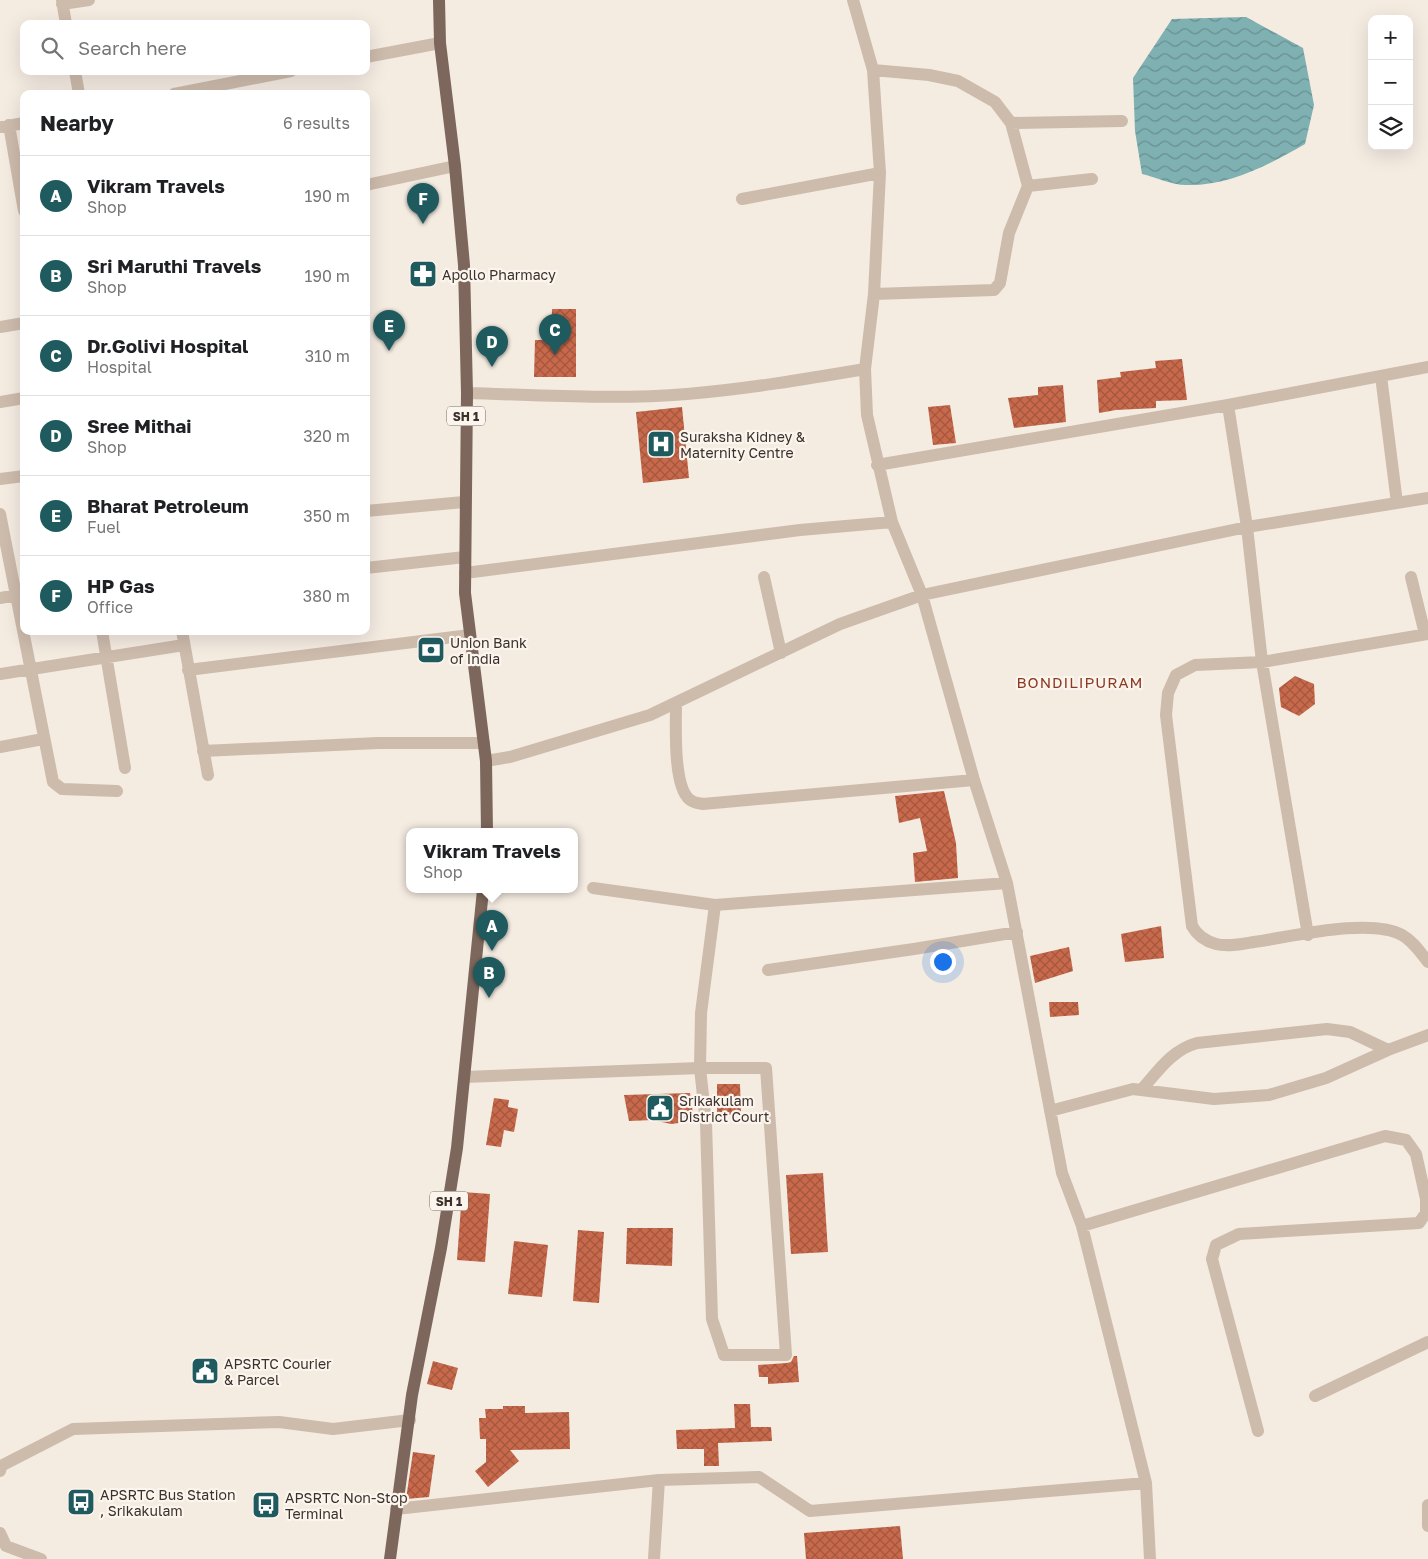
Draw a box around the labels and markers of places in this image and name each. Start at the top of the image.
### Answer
pin: F [407,183,439,224]
pharmacy icon: Apollo Pharmacy [408,259,438,289]
place label: Apollo Pharmacy [442,266,556,283]
pin: E [373,310,405,351]
pin: C [539,314,571,355]
pin: D [476,326,508,367]
place label: Suraksha Kidney & Maternity Centre [680,428,806,461]
hospital icon: Suraksha Kidney & Maternity Centre [646,429,676,459]
place label: Union Bank of India [450,634,527,667]
bank icon: Union Bank of India [416,635,446,665]
pin: A [476,910,508,951]
pin: B [473,957,505,998]
place label: Srikakulam District Court [679,1092,769,1125]
public building icon: Srikakulam District Court [645,1093,675,1123]
place label: APSRTC Courier & Parcel [224,1355,332,1388]
public building icon: APSRTC Courier & Parcel [190,1356,220,1386]
place label: APSRTC Bus Station , Srikakulam [100,1486,236,1519]
bus stop icon: APSRTC Bus Station , Srikakulam [66,1487,96,1517]
place label: APSRTC Non-Stop Terminal [285,1489,408,1522]
bus stop icon: APSRTC Non-Stop Terminal [251,1490,281,1520]

